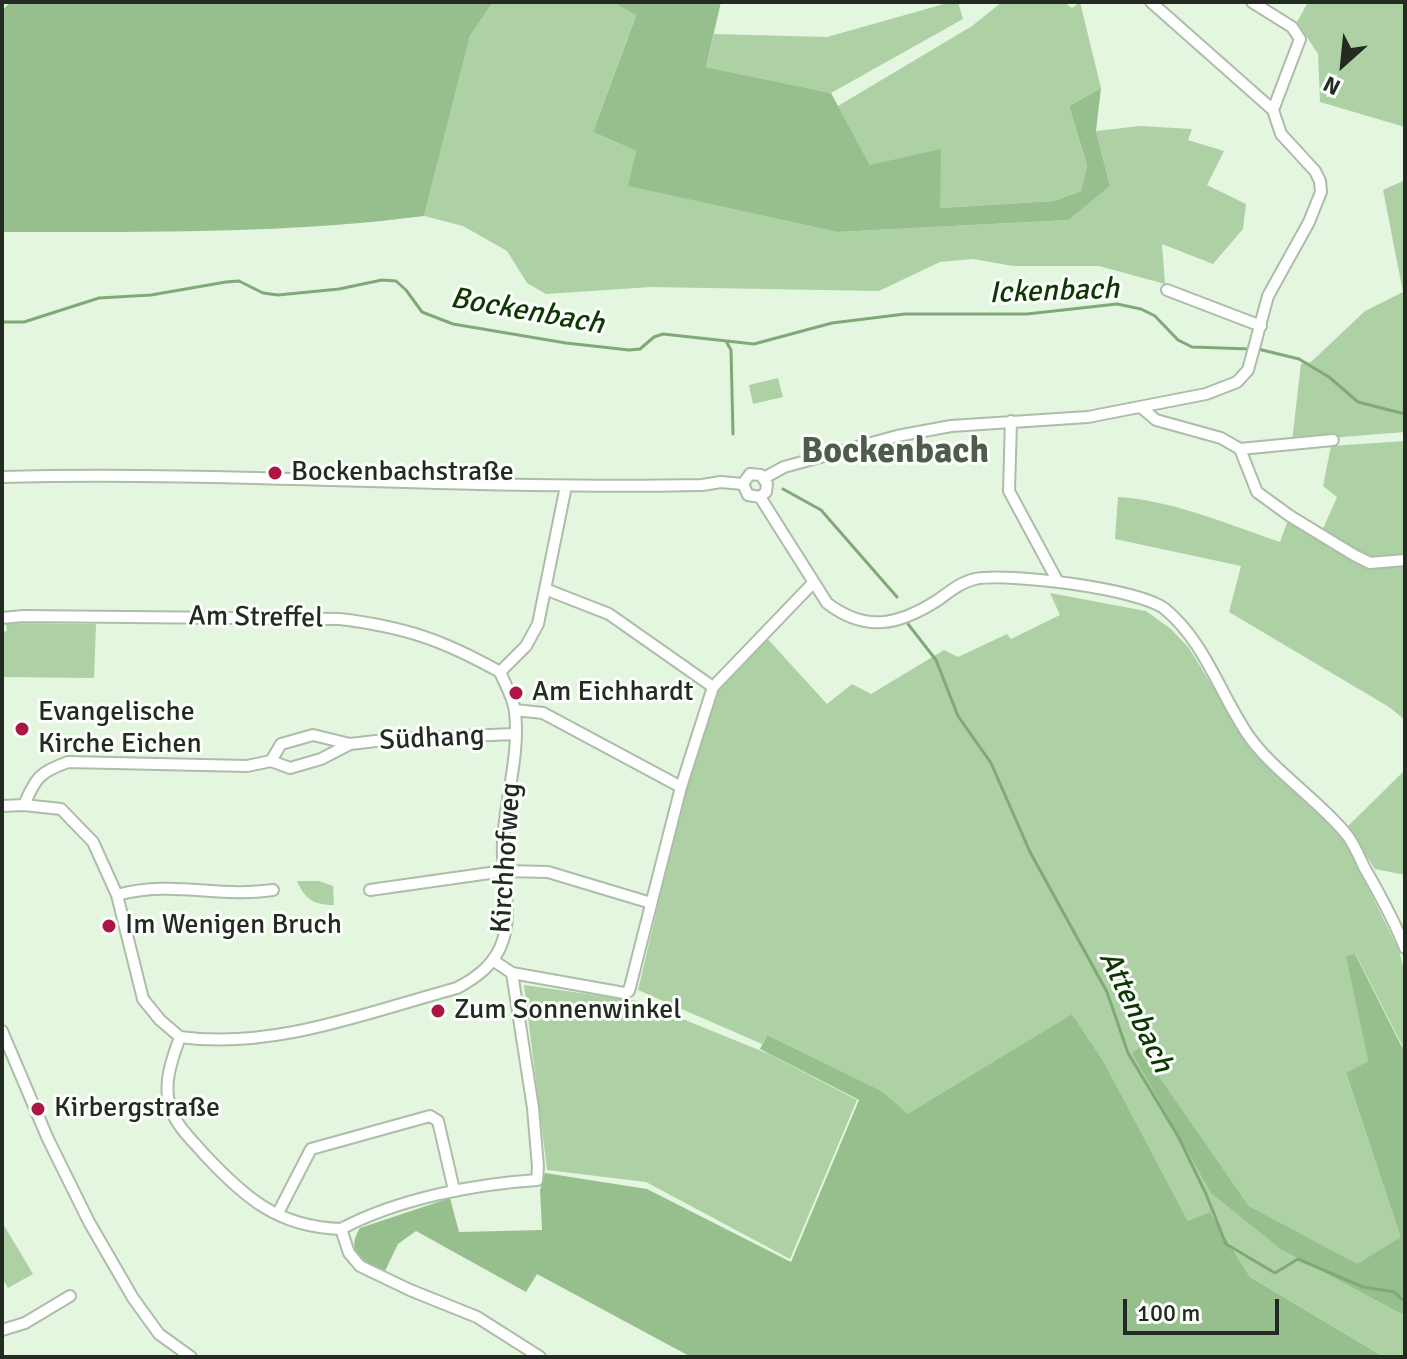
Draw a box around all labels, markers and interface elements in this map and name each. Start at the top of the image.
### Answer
north arrow [1303,24,1383,104]
text: N [1319,70,1345,101]
water label: Ickenbach [988,272,1120,312]
water label: Bockenbach [447,281,607,343]
district label: Bockenbach [801,431,989,475]
place label: Bockenbachstraße [291,456,514,490]
marker: Bockenbachstraße [266,464,284,482]
street label: Am Streffel [188,600,324,636]
place label: Am Eichhardt [532,676,694,710]
marker: Am Eichhardt [507,684,525,702]
place label: Evangelische Kirche Eichen [38,696,202,762]
street label: Südhang [379,719,485,759]
marker: Evangelische Kirche Eichen [13,720,31,738]
street label: Kirchhofweg [485,782,529,934]
place label: Im Wenigen Bruch [125,909,342,943]
marker: Im Wenigen Bruch [100,917,118,935]
water label: Attenbach [1090,945,1180,1079]
place label: Zum Sonnenwinkel [454,994,681,1028]
marker: Zum Sonnenwinkel [429,1002,447,1020]
place label: Kirbergstraße [54,1092,220,1126]
marker: Kirbergstraße [29,1100,47,1118]
scale bar [1127,1283,1283,1333]
text: 100 m [1137,1298,1200,1328]

